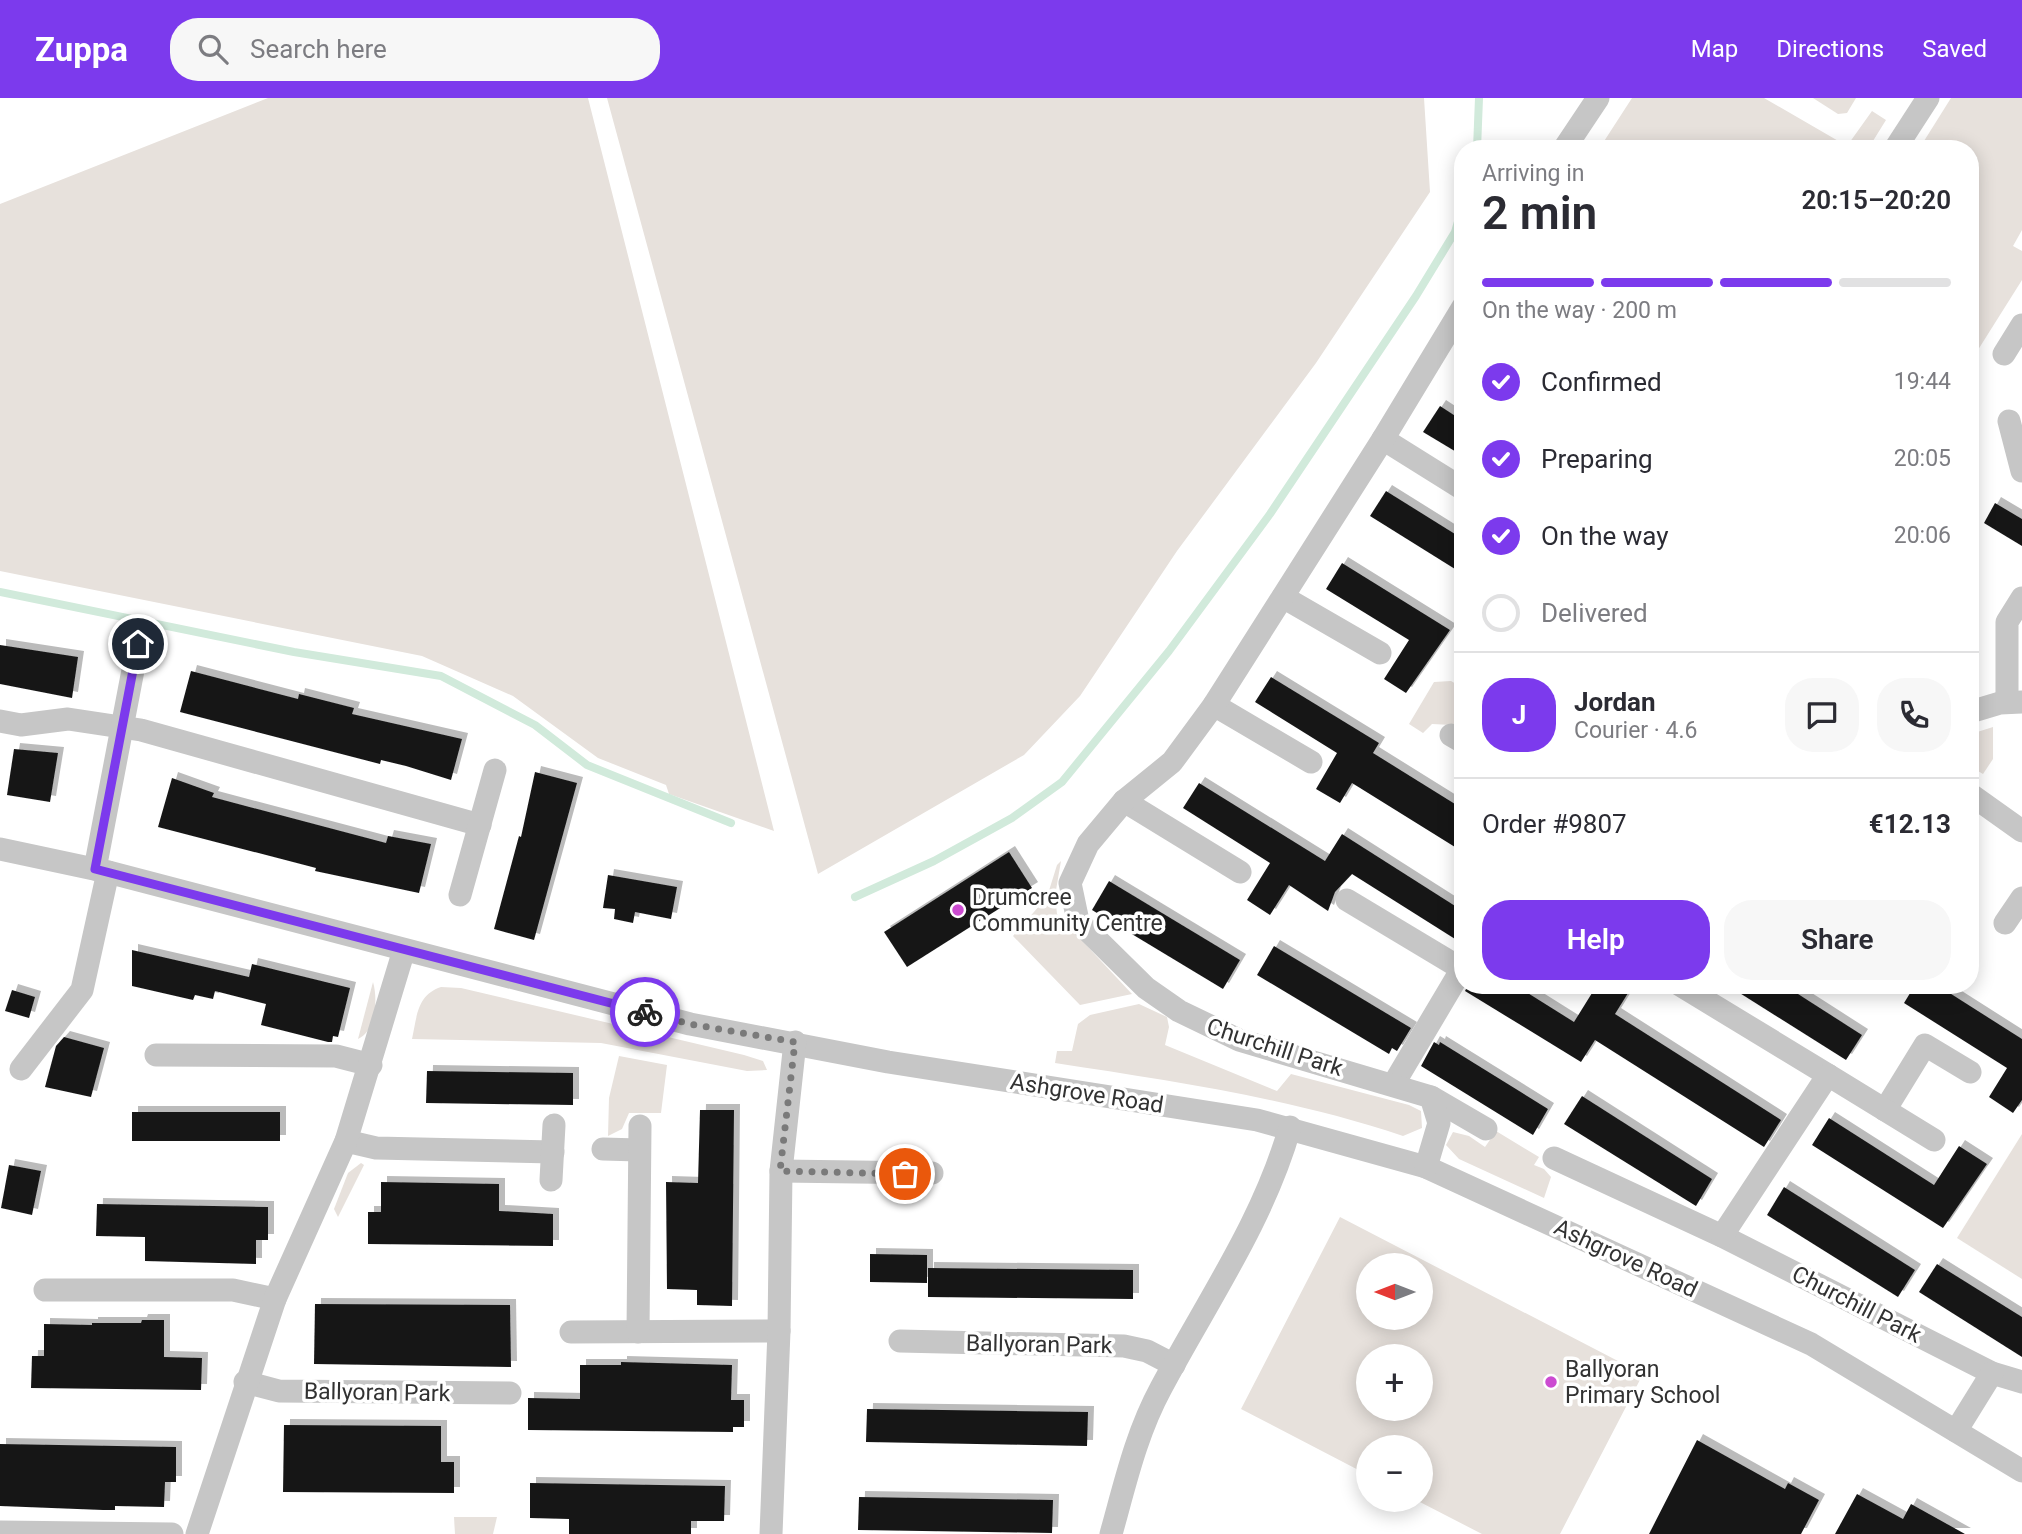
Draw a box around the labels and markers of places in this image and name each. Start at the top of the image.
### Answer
pin [108,614,168,674]
place label: Drumcree Community Centre [972,884,1163,937]
marker: Drumcree Community Centre [950,902,966,918]
pin [875,1144,935,1204]
place label: Ballyoran Primary School [1565,1356,1720,1409]
marker: Ballyoran Primary School [1543,1374,1559,1390]

